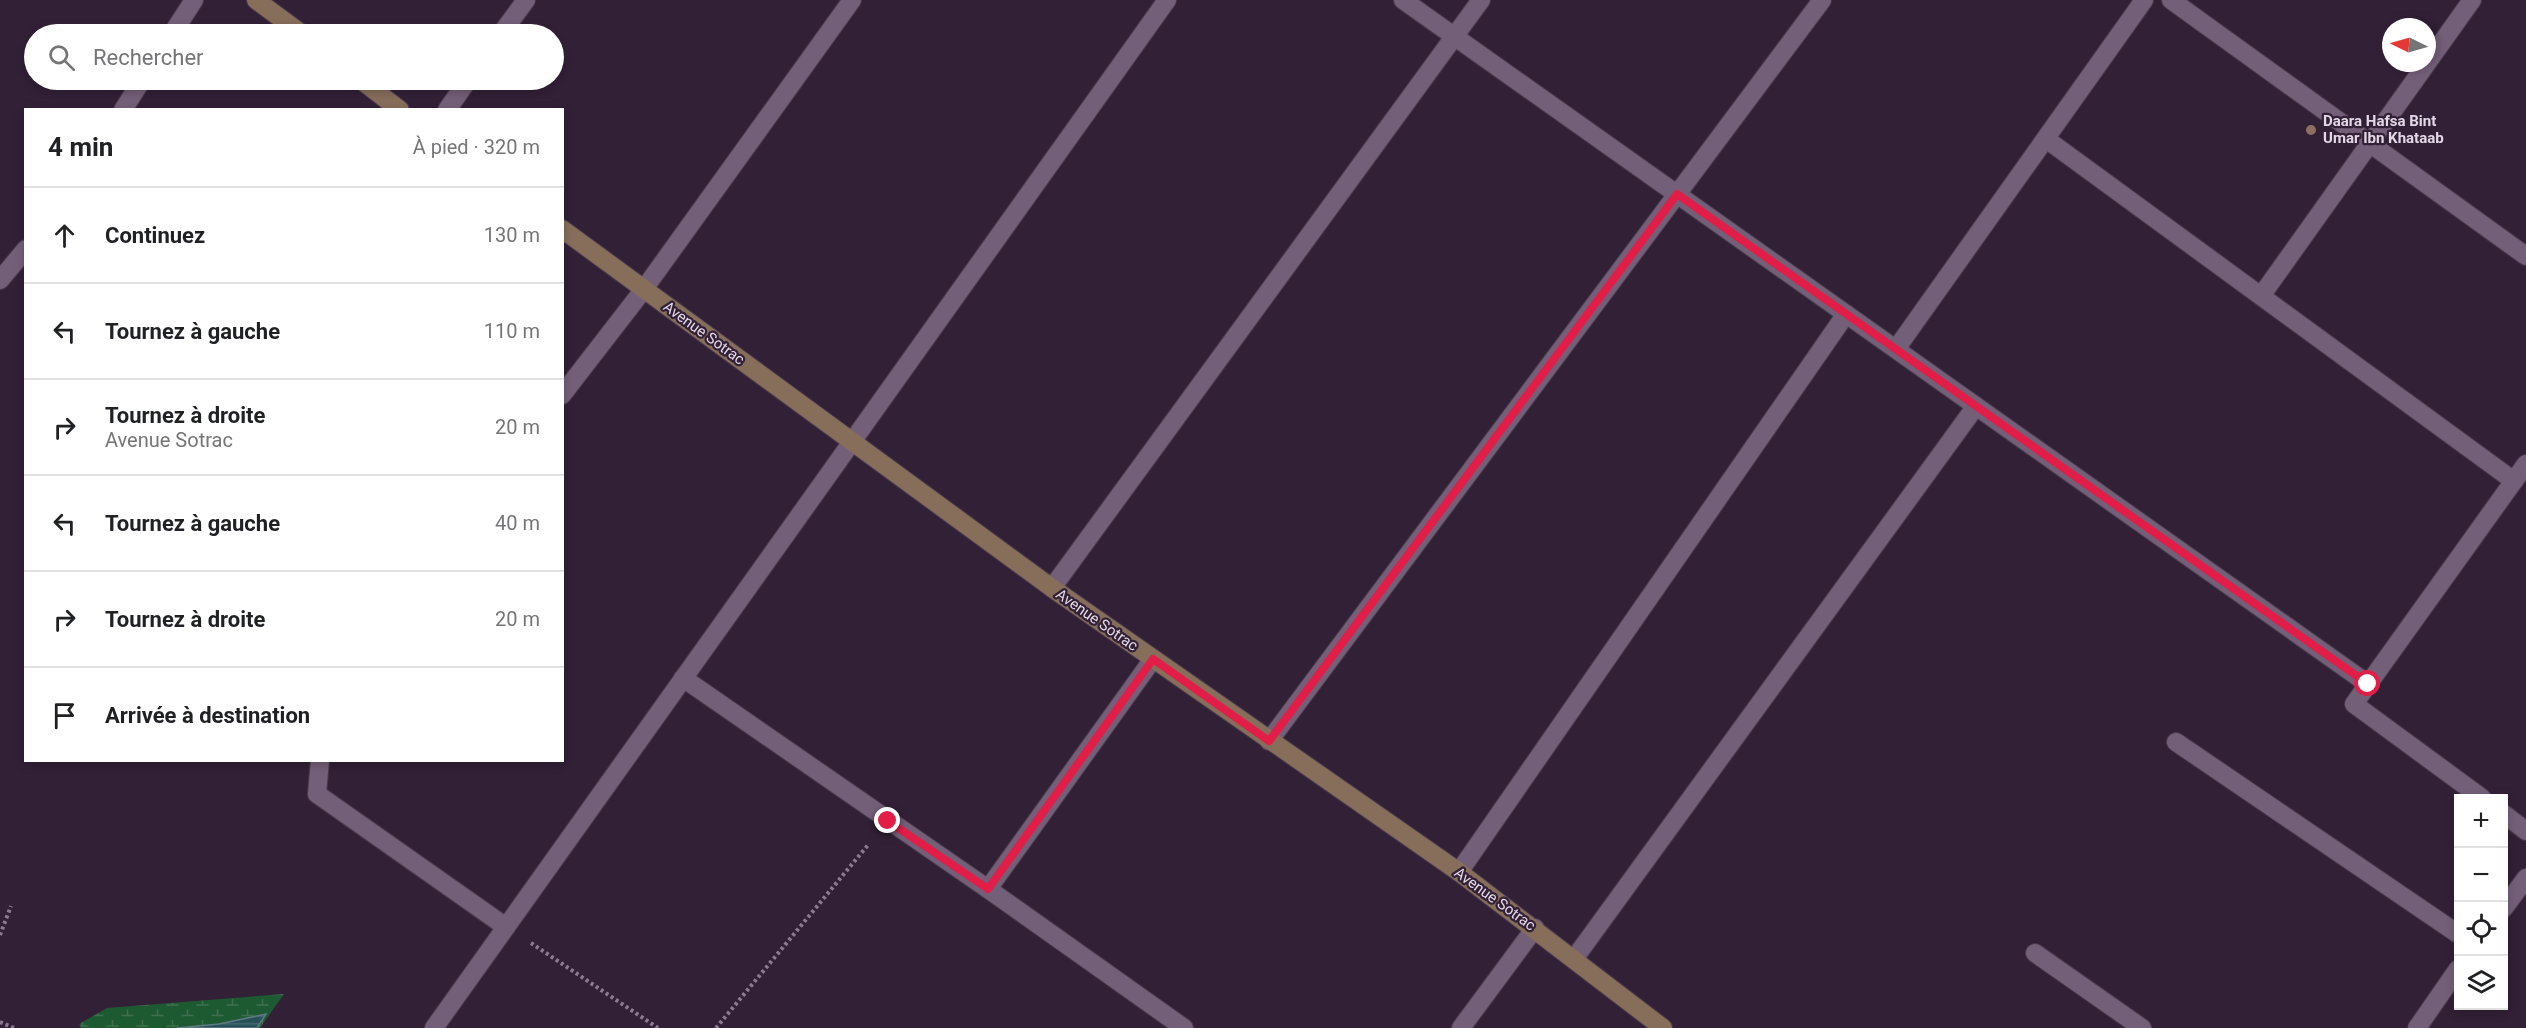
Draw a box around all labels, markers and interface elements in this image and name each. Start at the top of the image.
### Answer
north arrow [2382,18,2436,72]
search box [24,24,564,90]
icon: search [45,41,78,74]
text: Rechercher [93,45,204,70]
place label: Daara Hafsa Bint Umar Ibn Khataab [2323,112,2444,147]
marker: Daara Hafsa Bint Umar Ibn Khataab [2304,123,2318,137]
text: 4 min [48,132,113,162]
text: À pied · 320 m [413,135,540,159]
icon: ahead [48,219,81,252]
text: Continuez [105,223,205,248]
text: 130 m [484,223,540,247]
street label: Avenue Sotrac [660,298,748,369]
icon: left [48,315,81,348]
text: Tournez à gauche [105,319,280,344]
text: 110 m [484,319,540,343]
text: Tournez à droite [105,403,265,428]
icon: right [48,411,81,444]
text: 20 m [495,415,540,439]
text: Avenue Sotrac [105,428,233,452]
icon: left [48,507,81,540]
text: Tournez à gauche [105,511,280,536]
text: 40 m [495,511,540,535]
street label: Avenue Sotrac [1053,585,1142,655]
icon: right [48,603,81,636]
text: Tournez à droite [105,607,265,632]
text: 20 m [495,607,540,631]
route start [2354,670,2380,696]
icon: arrive [48,699,81,732]
text: Arrivée à destination [105,703,310,728]
map controls [2454,794,2508,1010]
button: + [2454,794,2508,848]
route end [874,807,900,833]
button: − [2454,848,2508,902]
street label: Avenue Sotrac [1451,864,1539,935]
button: locate [2454,902,2508,956]
button: layers [2454,956,2508,1010]

